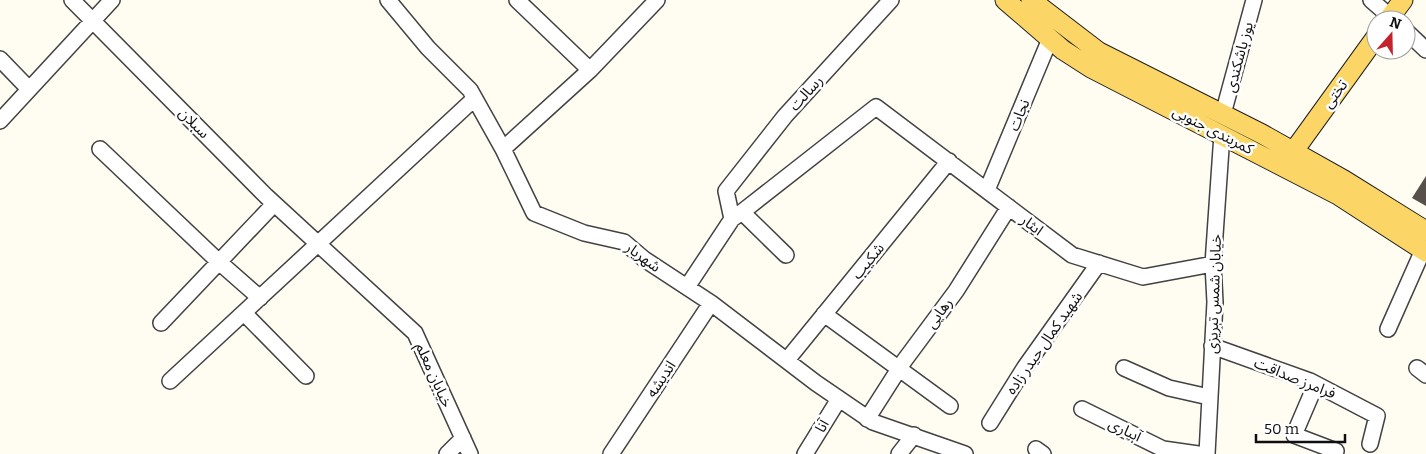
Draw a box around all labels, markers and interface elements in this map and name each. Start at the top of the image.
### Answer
north arrow [1366,10,1416,60]
text: N [1387,13,1403,33]
street label: یوز باشکندی [1221,20,1257,94]
street label: رسالت [785,72,827,114]
street label: تختی [1319,76,1351,112]
street label: نجات [1005,96,1033,134]
street label: کمربندی جنوبی [1170,102,1257,158]
street label: سبلان [175,104,213,142]
street label: ایثار [1016,210,1047,239]
street label: خیابان شمس تبریزی [1203,234,1225,354]
street label: شهریار [621,238,664,276]
street label: شکیب [848,239,888,283]
street label: شهید کمال حیدر زاده [1002,288,1086,398]
street label: رهایی [922,294,956,332]
street label: خیابان معلم [410,340,456,411]
street label: فرامرز صداقت [1252,353,1339,403]
street label: اندیشه [642,357,680,401]
scale bar [1256,412,1345,444]
street label: آبیاری [1106,414,1145,446]
street label: آنا [811,416,833,436]
text: 50 m [1264,420,1300,438]

